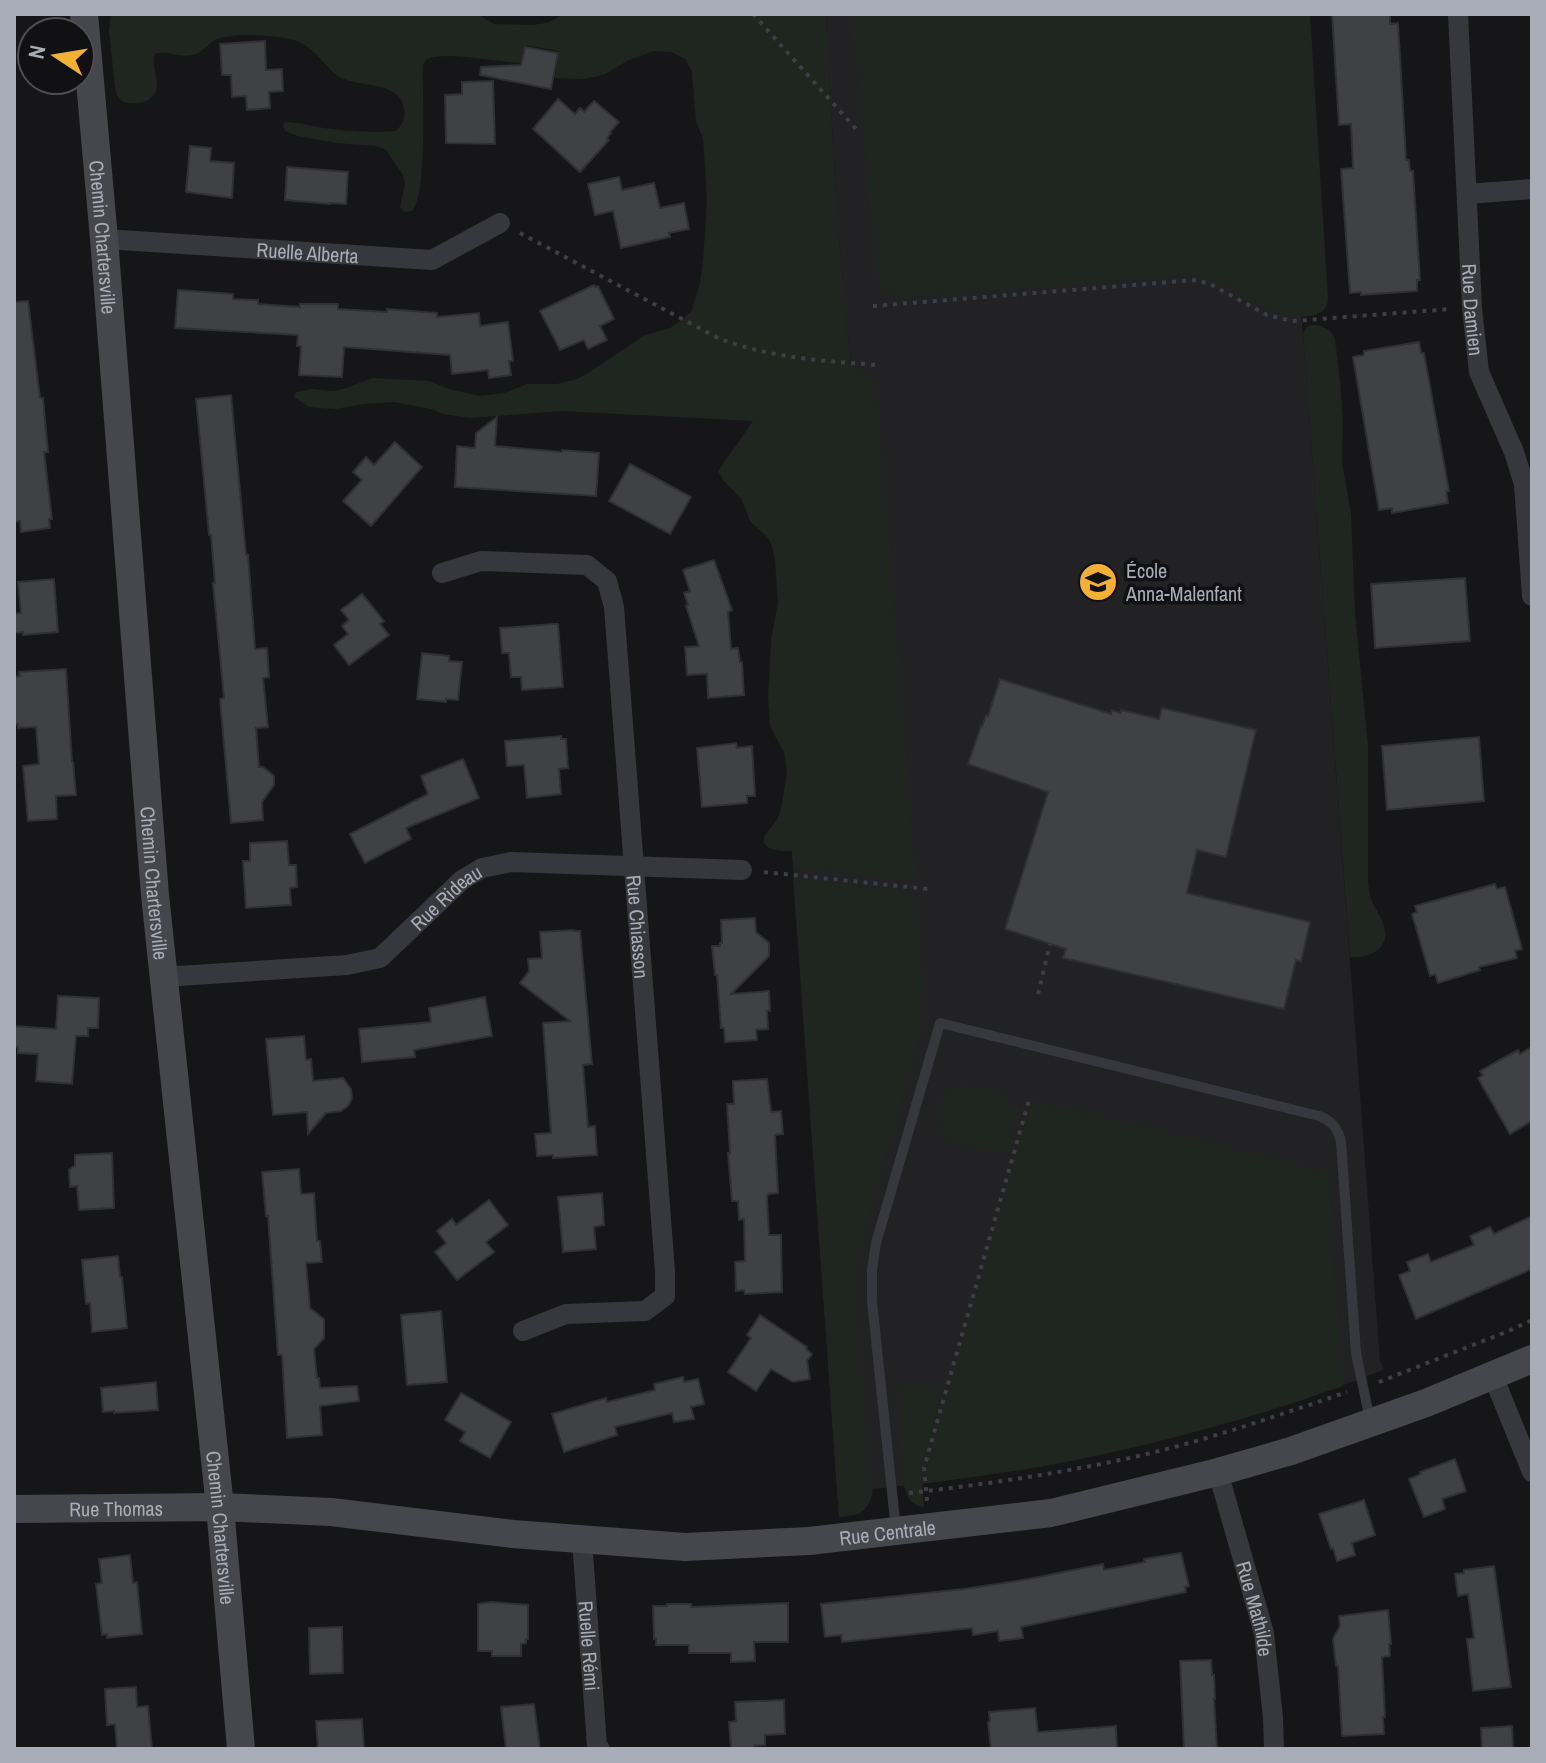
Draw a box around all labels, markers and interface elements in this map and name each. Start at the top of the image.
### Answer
north arrow [16,16,96,96]
text: N [20,42,52,61]
street label: Chemin Chartersville [84,159,123,315]
street label: Ruelle Alberta [256,235,359,269]
street label: Rue Damien [1456,263,1491,357]
place label: École Anna-Malenfant [1125,557,1242,607]
school or university icon: École Anna-Malenfant [1077,561,1119,603]
street label: Chemin Chartersville [135,805,175,961]
street label: Rue Rideau [404,858,487,936]
street label: Rue Chiasson [621,874,656,980]
street label: Chemin Chartersville [201,1450,242,1606]
street label: Rue Thomas [69,1494,163,1522]
street label: Rue Centrale [838,1513,937,1551]
street label: Rue Mathilde [1231,1558,1280,1658]
street label: Ruelle Rémi [573,1600,606,1692]

